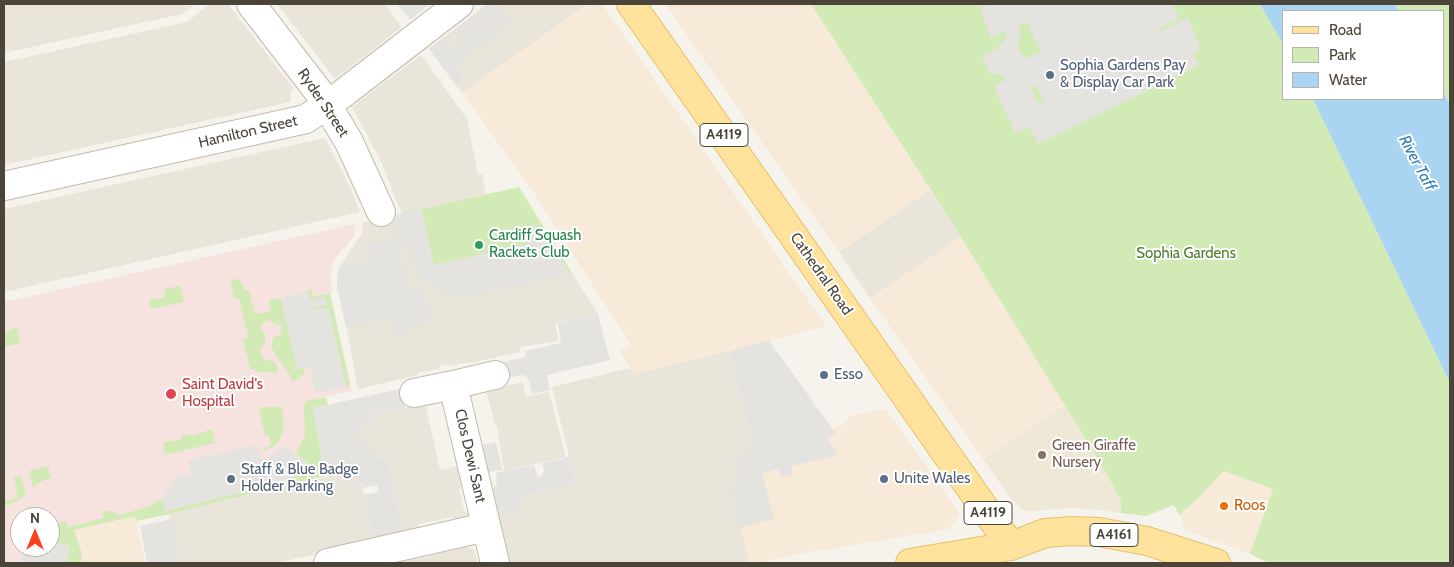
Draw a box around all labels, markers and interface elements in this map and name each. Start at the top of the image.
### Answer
legend [1282,10,1444,100]
text: Road [1329,21,1362,39]
text: Park [1329,46,1356,64]
place label: Sophia Gardens Pay & Display Car Park [1060,57,1186,92]
street label: Ryder Street [293,65,353,141]
marker: Sophia Gardens Pay & Display Car Park [1044,69,1056,81]
text: Water [1329,71,1367,89]
street label: Hamilton Street [197,112,299,152]
road number: A4119 [700,124,748,146]
water label: River Taff [1394,132,1440,194]
place label: Cardiff Squash Rackets Club [489,227,581,262]
street label: Cathedral Road [786,229,856,319]
marker: Cardiff Squash Rackets Club [473,239,485,251]
park label: Sophia Gardens [1136,245,1236,263]
place label: Esso [834,366,863,384]
marker: Esso [818,369,830,381]
place label: Saint David's Hospital [182,376,263,411]
marker: Saint David's Hospital [164,387,178,401]
street label: Clos Dewi Sant [450,407,490,505]
place label: Green Giraffe Nursery [1052,437,1136,472]
marker: Green Giraffe Nursery [1036,449,1048,461]
place label: Staff & Blue Badge Holder Parking [241,461,359,496]
place label: Unite Wales [894,470,970,488]
marker: Staff & Blue Badge Holder Parking [225,473,237,485]
marker: Unite Wales [878,473,890,485]
place label: Roos [1234,497,1265,515]
marker: Roos [1218,500,1230,512]
road number: A4119 [964,502,1012,524]
north arrow [10,507,60,557]
text: N [30,509,40,527]
road number: A4161 [1090,524,1138,546]

